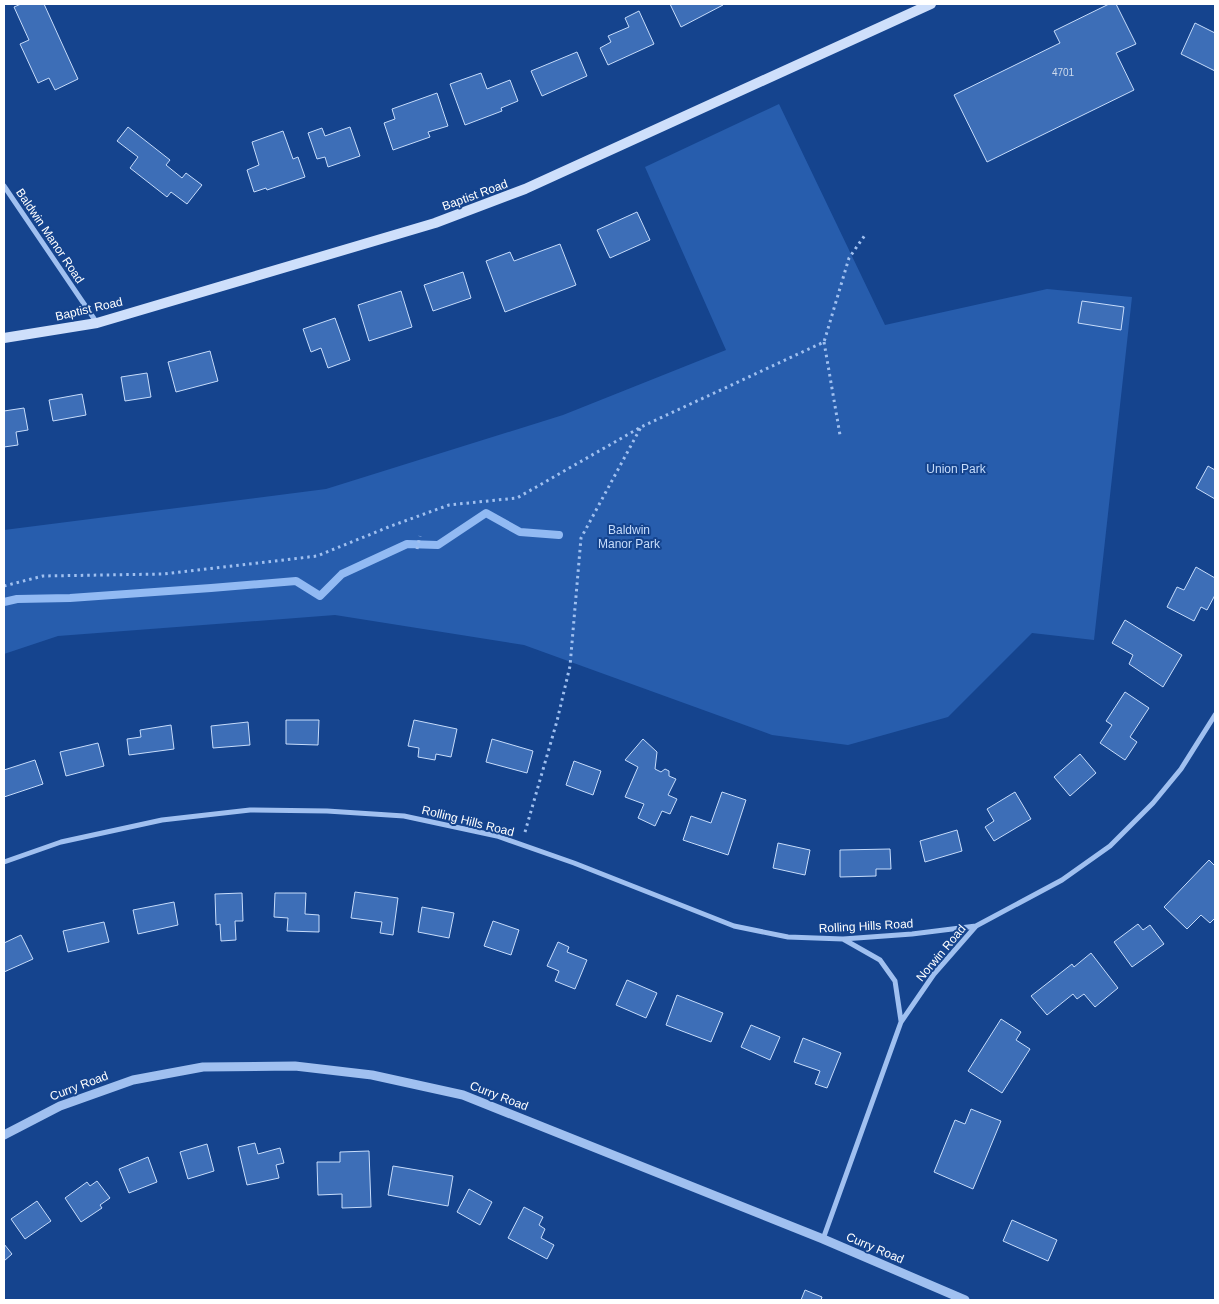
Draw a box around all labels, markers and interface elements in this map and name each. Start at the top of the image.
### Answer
house number: 4701 [1052,67,1075,78]
street label: Baptist Road [440,177,510,213]
street label: Baldwin Manor Road [13,186,87,286]
street label: Baptist Road [54,294,124,324]
park label: Union Park [926,462,987,476]
park label: Baldwin Manor Park [598,523,661,551]
street label: Rolling Hills Road [420,803,516,839]
street label: Rolling Hills Road [818,917,914,935]
street label: Norwin Road [913,922,969,984]
street label: Curry Road [48,1068,110,1104]
street label: Curry Road [468,1078,530,1114]
street label: Curry Road [844,1230,906,1266]

